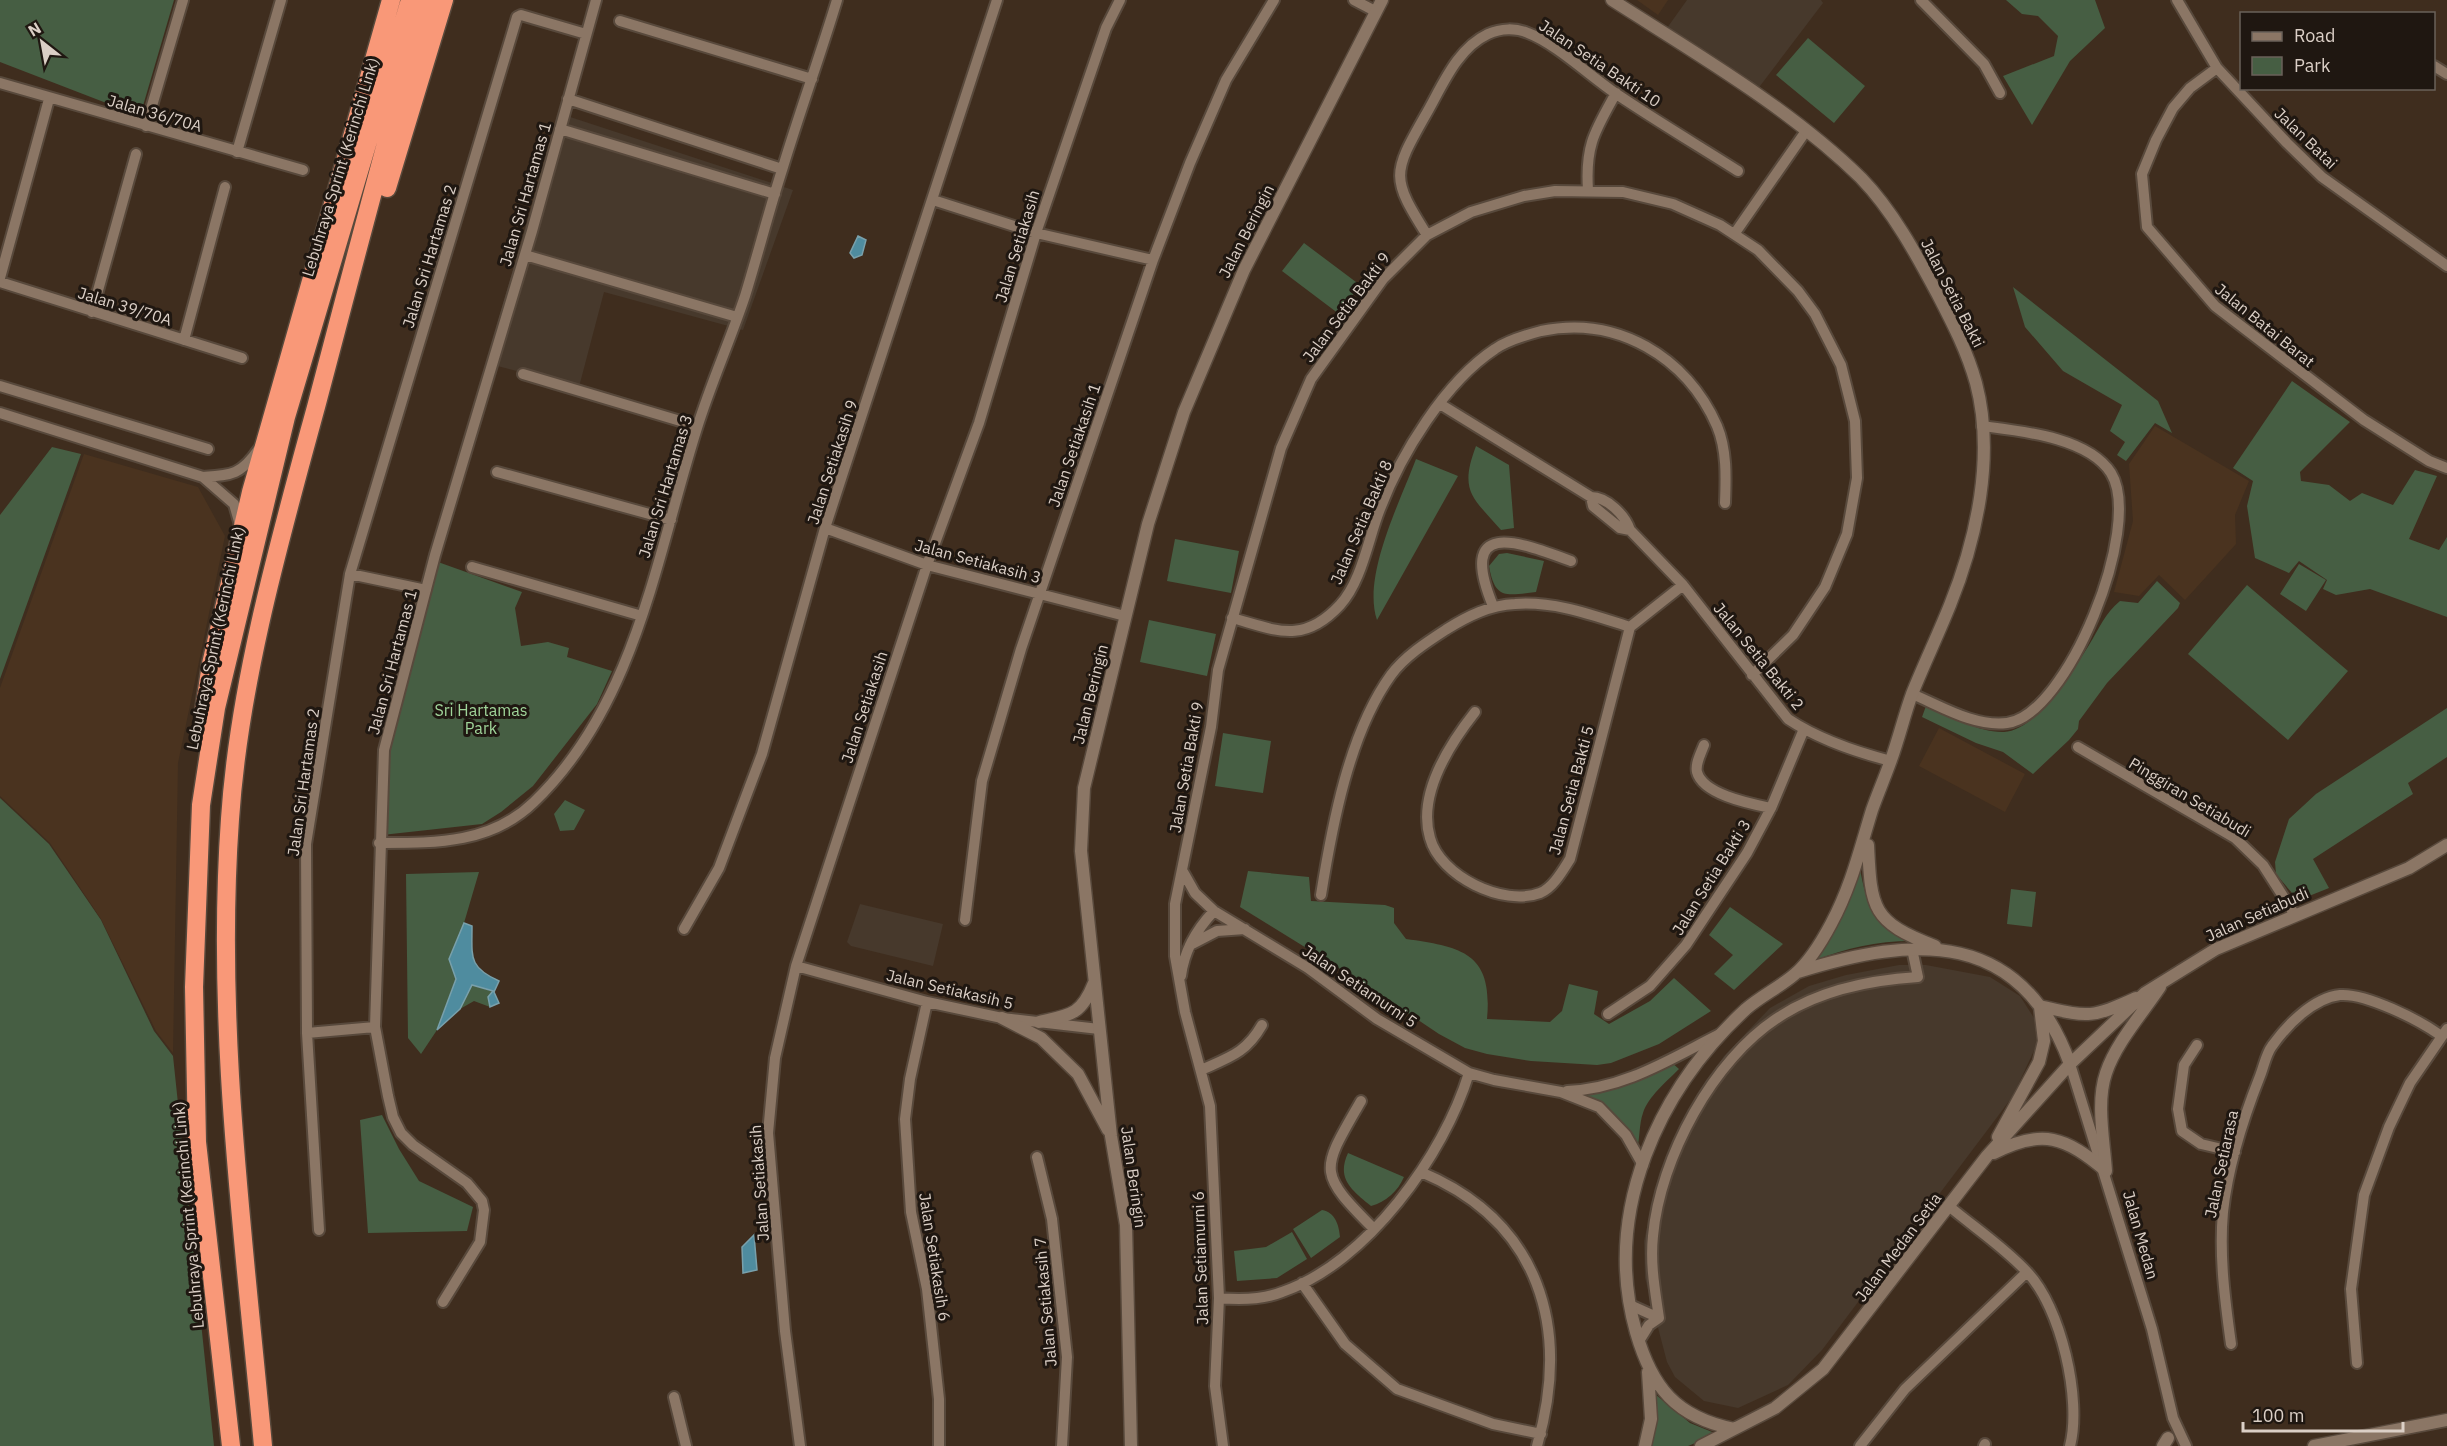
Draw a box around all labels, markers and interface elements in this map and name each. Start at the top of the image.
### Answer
north arrow [12,12,72,72]
legend [2240,12,2435,90]
street label: Jalan Setia Bakti 10 [1535,15,1665,111]
text: N [24,18,44,41]
text: Road [2294,24,2335,47]
text: Park [2294,54,2331,77]
street label: Lebuhraya Sprint (Kerinchi Link) [297,55,383,279]
street label: Jalan 36/70A [106,90,204,136]
street label: Jalan Batai [2270,103,2342,173]
street label: Jalan Sri Hartamas 1 [495,120,555,268]
street label: Jalan Beringin [1214,181,1278,281]
street label: Jalan Sri Hartamas 2 [398,182,460,330]
street label: Jalan Setiakasih [990,187,1044,305]
street label: Jalan Setia Bakti [1917,235,1989,351]
street label: Jalan Setia Bakti 9 [1298,248,1394,366]
street label: Jalan Batai Barat [2211,279,2319,371]
street label: Jalan 39/70A [76,282,174,330]
street label: Jalan Setiakasih 1 [1043,380,1105,510]
street label: Jalan Setiakasih 9 [802,397,862,527]
street label: Jalan Sri Hartamas 3 [634,412,696,560]
street label: Jalan Setia Bakti 8 [1326,457,1396,587]
street label: Lebuhraya Sprint (Kerinchi Link) [182,524,248,752]
street label: Jalan Setiakasih 3 [913,535,1043,587]
street label: Jalan Sri Hartamas 1 [363,587,421,737]
street label: Jalan Setia Bakti 2 [1709,598,1809,714]
street label: Jalan Beringin [1068,642,1112,746]
street label: Jalan Setiakasih [836,649,892,765]
park label: Sri Hartamas Park [434,700,528,738]
street label: Jalan Setia Bakti 9 [1165,700,1207,834]
street label: Jalan Sri Hartamas 2 [283,707,323,857]
street label: Jalan Setia Bakti 5 [1544,723,1598,857]
street label: Pinggiran Setiabudi [2125,753,2255,841]
street label: Jalan Setia Bakti 3 [1667,815,1755,939]
street label: Jalan Setiabudi [2203,882,2311,946]
street label: Jalan Setiamurni 5 [1299,940,1421,1032]
street label: Jalan Setiakasih 5 [884,965,1016,1013]
street label: Lebuhraya Sprint (Kerinchi Link) [168,1101,208,1329]
street label: Jalan Setiarasa [2200,1108,2242,1220]
street label: Jalan Setiakasih [745,1124,773,1242]
street label: Jalan Beringin [1117,1125,1151,1229]
street label: Jalan Medan Setia [1851,1188,1946,1305]
street label: Jalan Medan [2119,1188,2163,1282]
street label: Jalan Setiakasih 6 [915,1191,955,1323]
street label: Jalan Setiamurni 6 [1188,1191,1212,1325]
street label: Jalan Setiakasih 7 [1029,1236,1061,1368]
scale bar [2243,1395,2404,1433]
text: 100 m [2252,1404,2304,1427]

